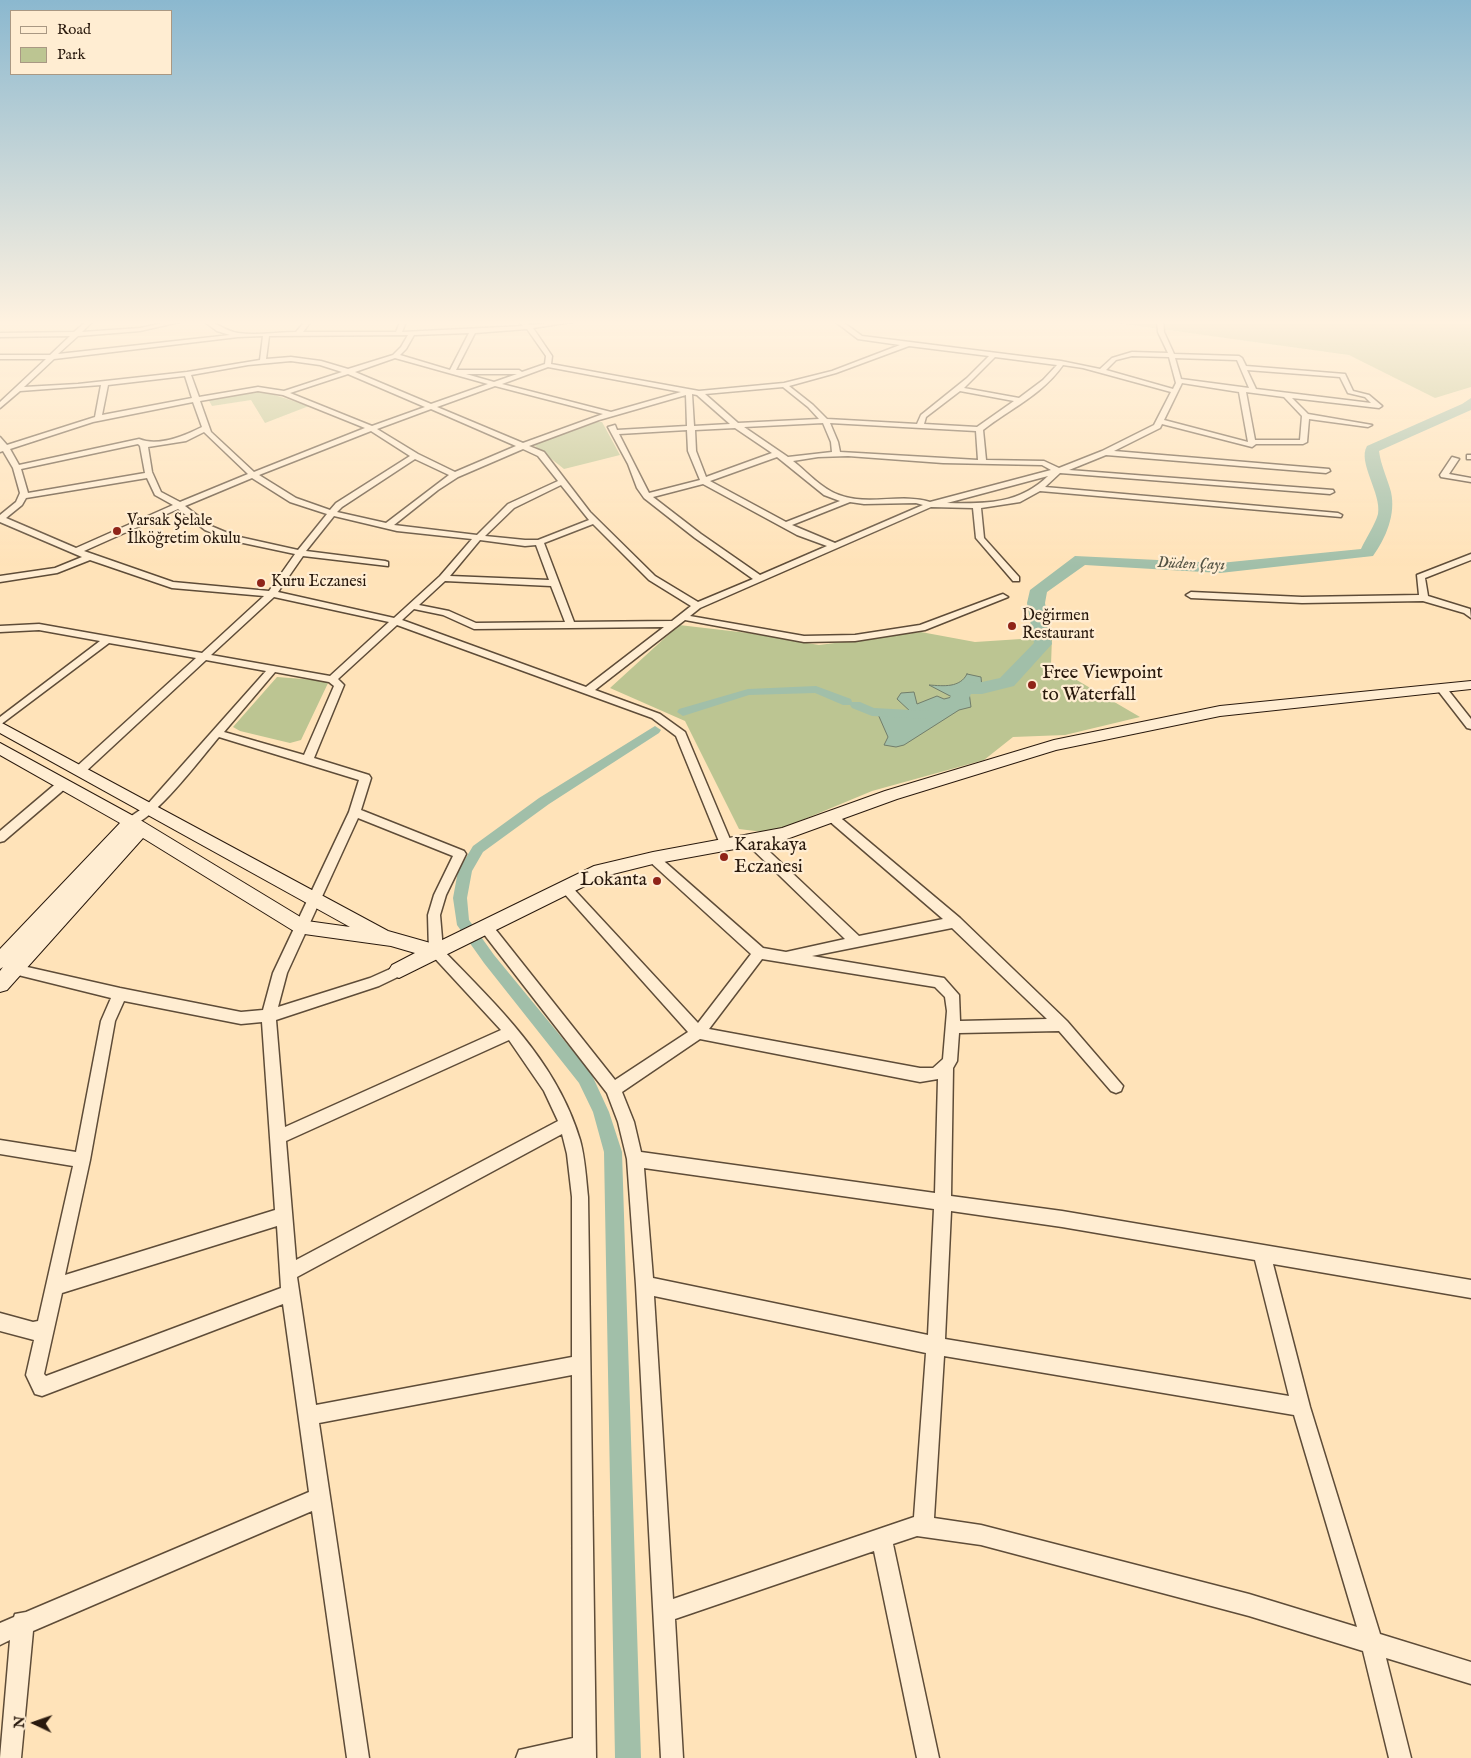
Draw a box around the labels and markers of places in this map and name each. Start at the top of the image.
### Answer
place label: Varsak Şelale İlköğretim okulu [127,512,241,550]
marker: Varsak Şelale İlköğretim okulu [111,525,123,537]
place label: Kuru Eczanesi [271,573,367,593]
marker: Kuru Eczanesi [255,577,267,589]
place label: Değirmen Restaurant [1022,607,1095,645]
marker: Değirmen Restaurant [1006,620,1018,632]
place label: Free Viewpoint to Waterfall [1042,663,1163,707]
marker: Free Viewpoint to Waterfall [1026,679,1038,691]
place label: Karakaya Eczanesi [734,835,807,879]
marker: Karakaya Eczanesi [718,851,730,863]
place label: Lokanta [580,870,647,892]
marker: Lokanta [651,875,663,887]

